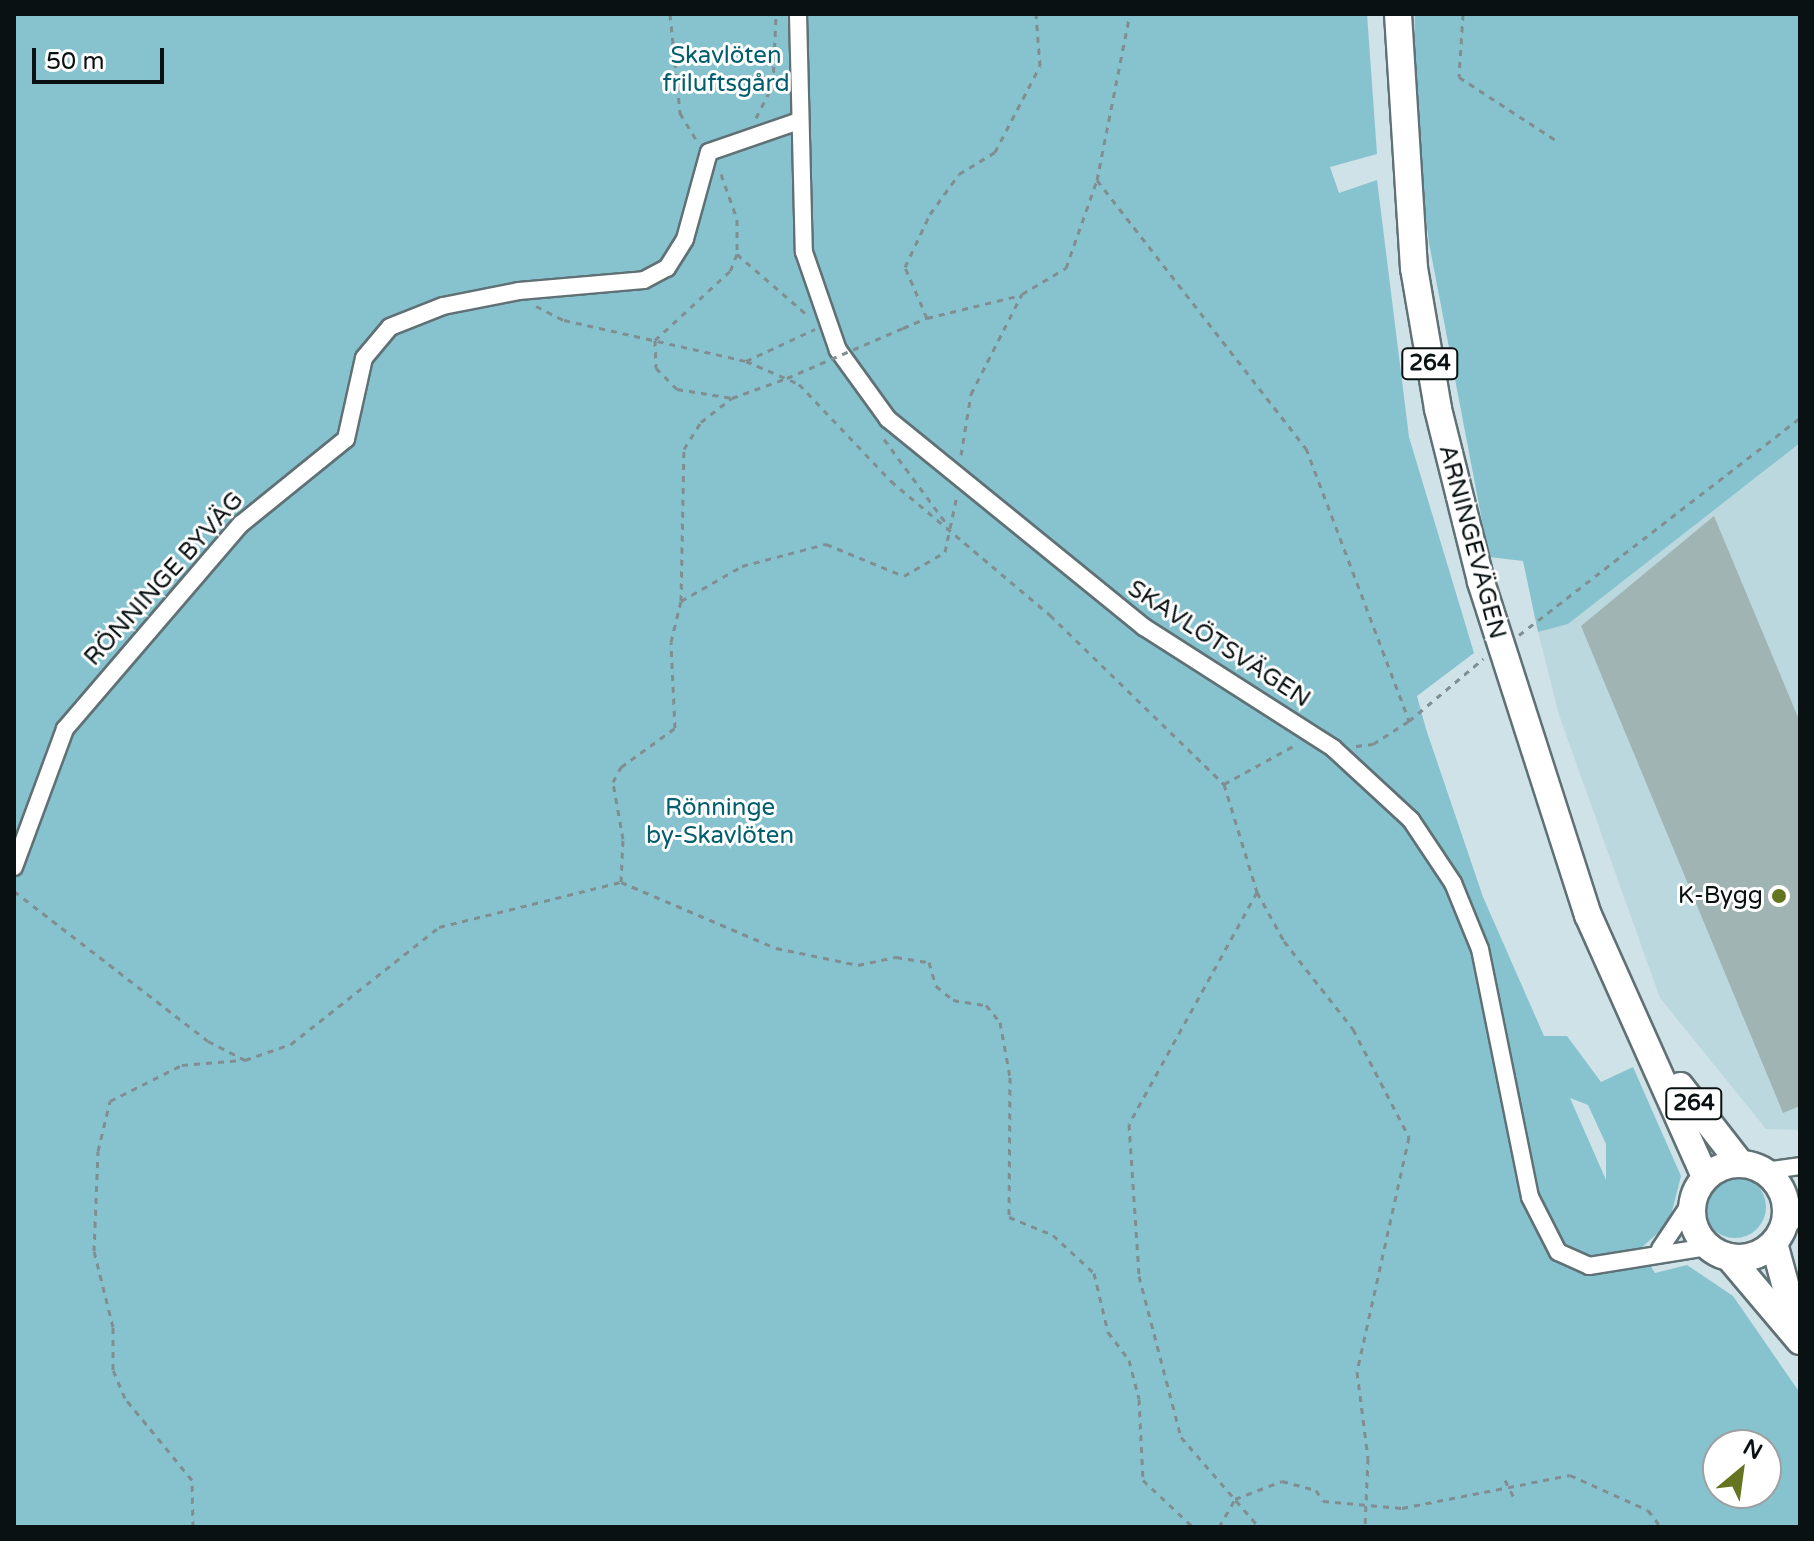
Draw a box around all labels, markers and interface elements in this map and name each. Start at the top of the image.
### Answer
scale bar [36,32,168,82]
park label: Skavlöten friluftsgård [662,42,790,98]
text: 50 m [46,47,104,76]
road number: 264 [1400,346,1460,382]
street label: ARNINGEVÄGEN [1432,442,1512,642]
street label: RÖNNINGE BYVÄG [78,486,250,672]
street label: SKAVLÖTSVÄGEN [1122,574,1316,714]
park label: Rönninge by-Skavlöten [646,794,794,850]
place label: K-Bygg [1678,882,1763,910]
marker: K-Bygg [1770,887,1788,905]
road number: 264 [1664,1086,1724,1122]
north arrow [1702,1429,1782,1509]
text: N [1739,1434,1767,1465]

